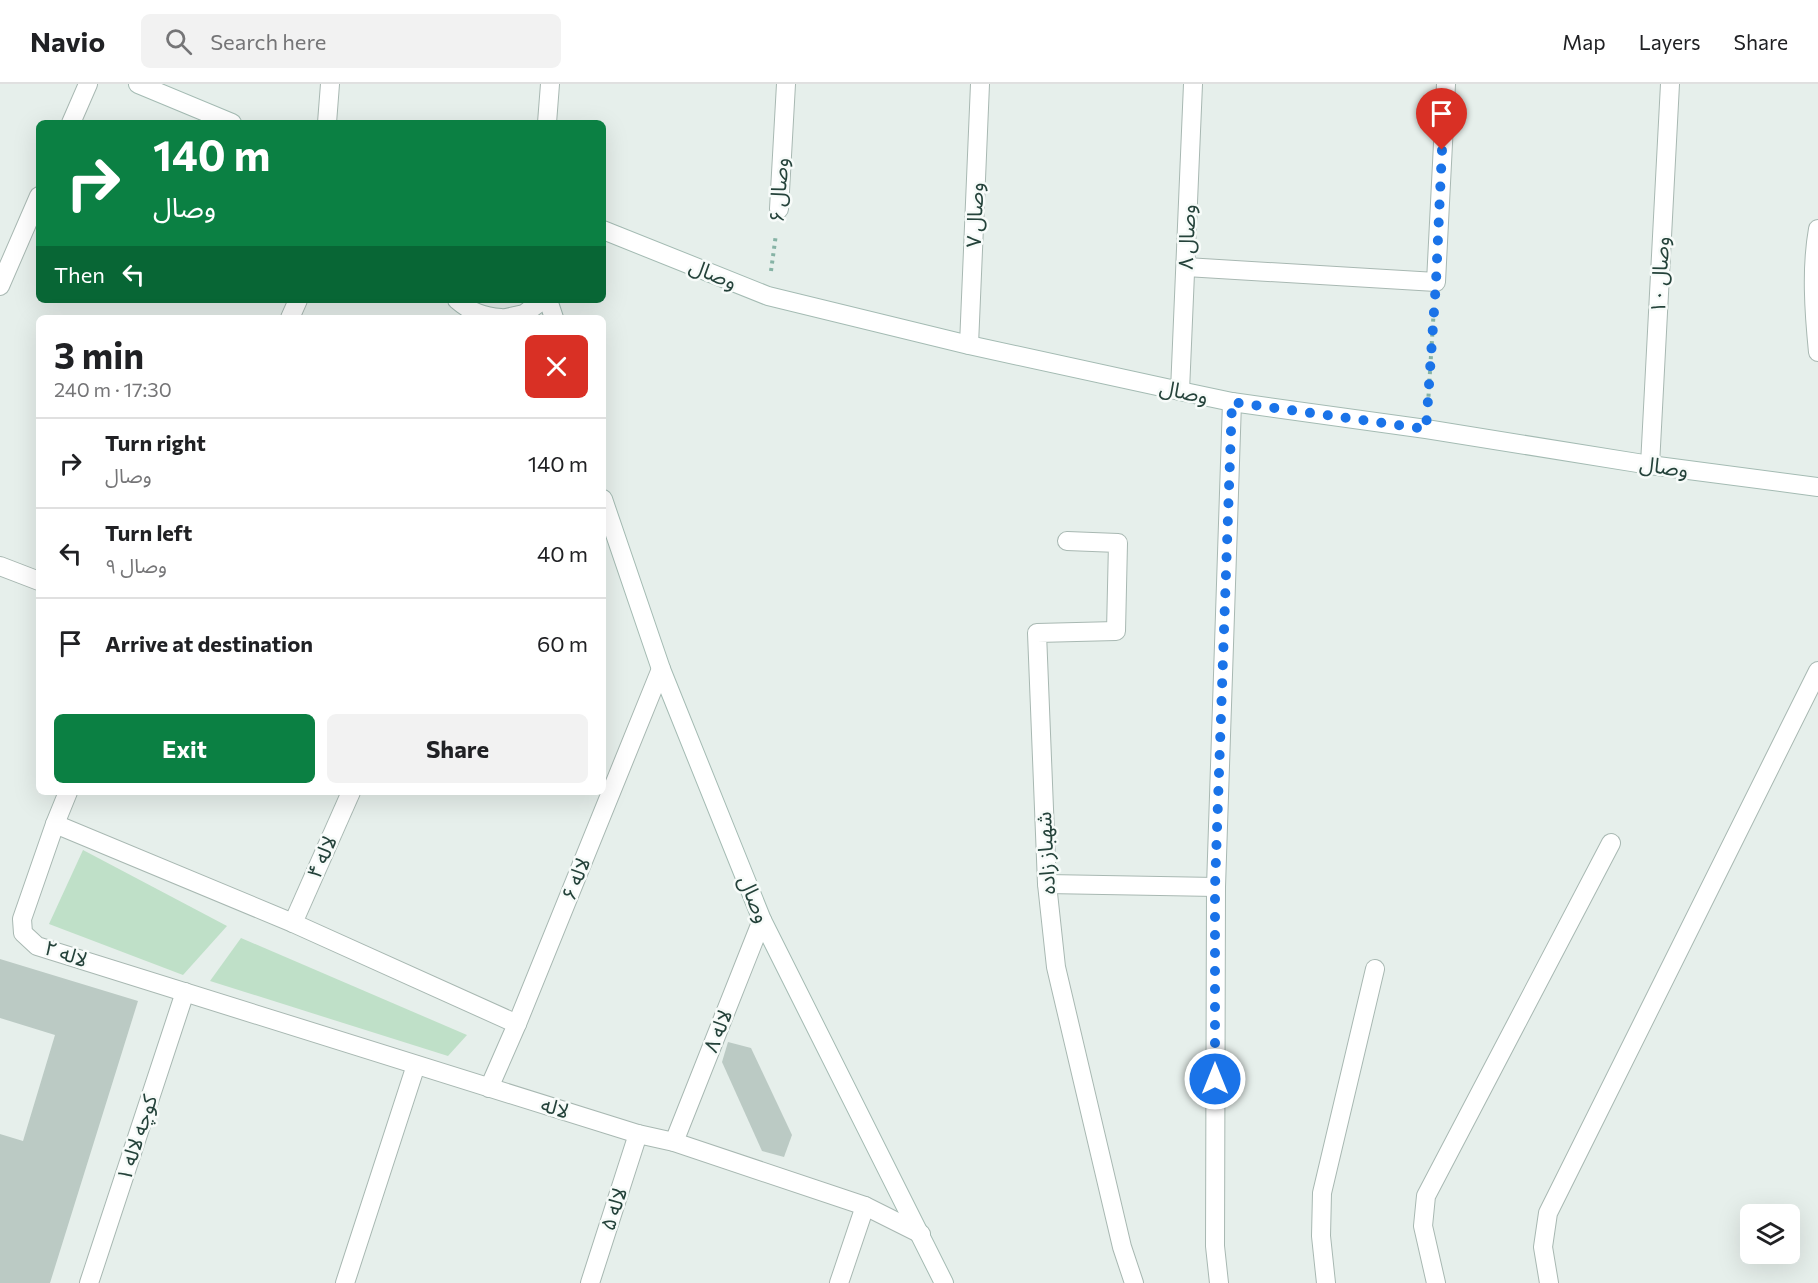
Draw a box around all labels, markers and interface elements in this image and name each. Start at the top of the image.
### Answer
search box [141,14,561,68]
text: Navio [30,24,105,58]
icon: search [162,25,195,58]
text: Search here [210,28,326,55]
text: Map [1562,29,1606,54]
text: Layers [1639,29,1701,54]
text: Share [1734,29,1788,54]
pin [1416,88,1467,150]
icon: arrive [1425,97,1458,130]
text: 140 m [153,128,270,180]
icon: right [54,144,132,222]
street label: وصال ۶ [763,157,793,223]
street label: وصال ۷ [960,182,988,248]
text: وصال [153,190,216,223]
street label: وصال ۸ [1172,204,1200,270]
street label: وصال ۱۰ [1644,236,1674,314]
street label: وصال [686,252,741,294]
icon: left [117,258,150,291]
text: Then [54,261,105,288]
text: 3 min [54,332,144,376]
button: close [525,335,588,398]
street label: وصال [1158,373,1211,409]
text: 240 m · 17:30 [54,377,172,401]
text: Turn right [105,429,206,456]
icon: right [54,447,87,480]
text: 140 m [528,450,588,477]
street label: وصال [1638,450,1690,482]
text: وصال [105,463,152,487]
text: Turn left [105,519,192,546]
icon: left [54,537,87,570]
text: 40 m [537,540,588,567]
text: وصال ۹ [105,553,167,577]
icon: arrive [54,627,87,660]
text: Arrive at destination [105,630,313,657]
text: 60 m [537,630,588,657]
button: Exit [54,714,315,783]
button: Share [327,714,588,783]
street label: شهباز زاده [1030,811,1060,895]
street label: لاله ۴ [300,831,341,882]
street label: لاله ۶ [555,853,594,903]
street label: وصال [733,871,776,926]
street label: لاله ۲ [42,934,91,971]
street label: لاله ۸ [697,1005,736,1055]
position arrow [1183,1047,1247,1111]
street label: کوچه لاله ۱ [110,1091,163,1184]
street label: لاله [538,1091,572,1123]
street label: لاله ۵ [594,1184,631,1233]
map controls [1740,1204,1800,1264]
button: layers [1740,1204,1800,1264]

